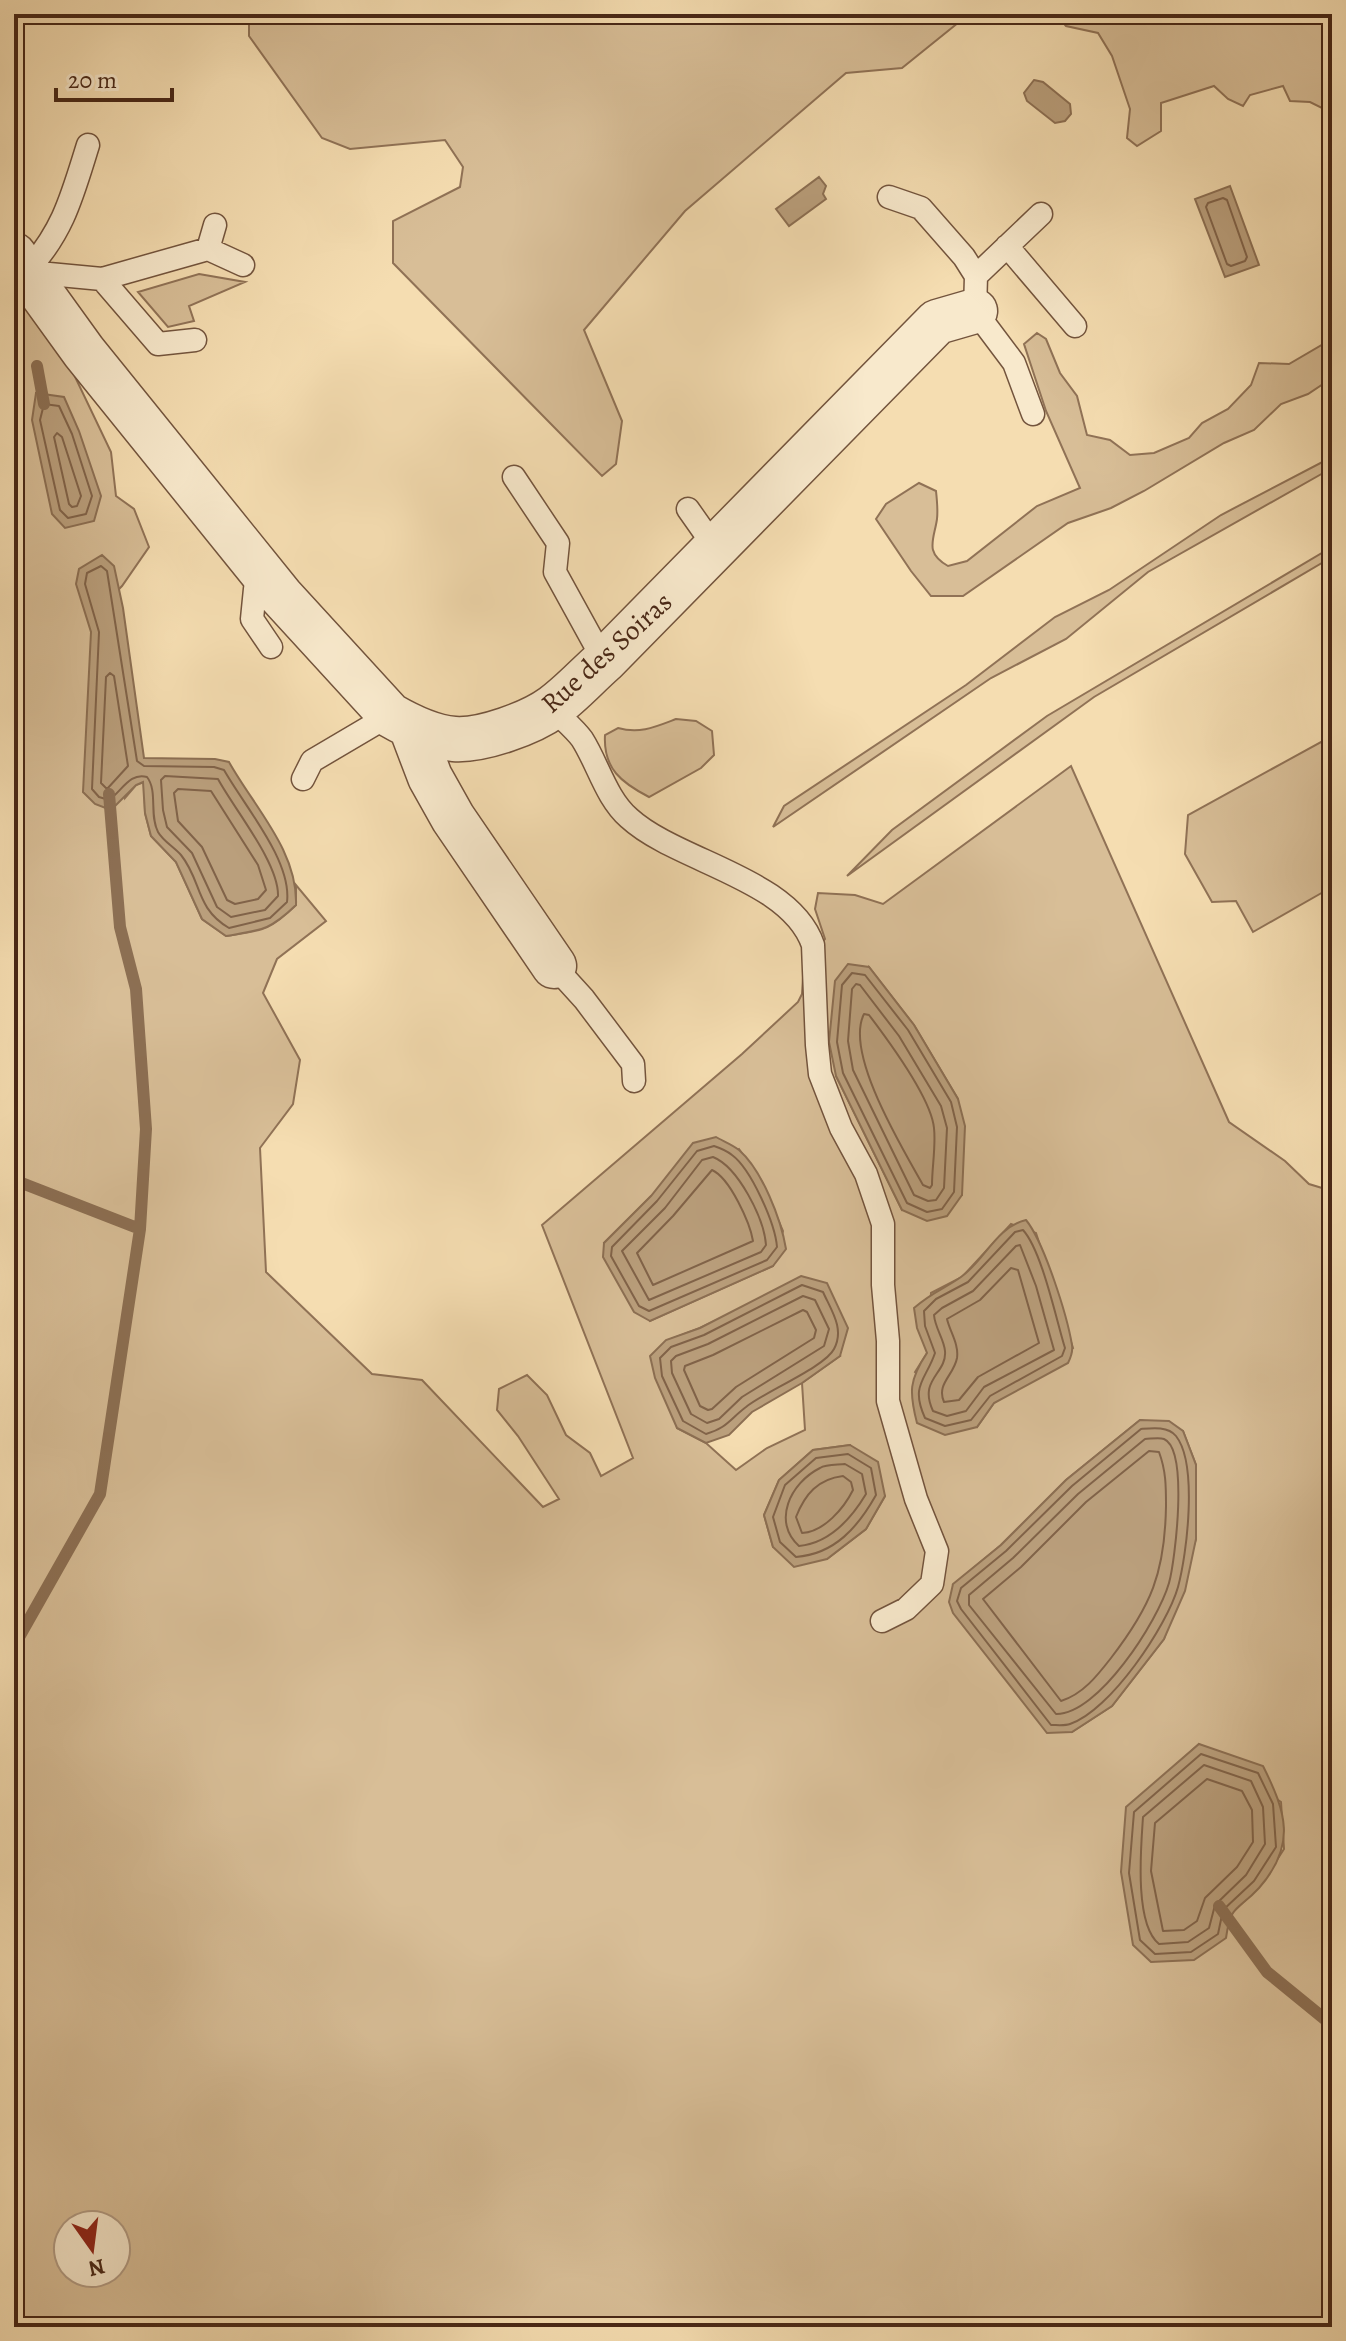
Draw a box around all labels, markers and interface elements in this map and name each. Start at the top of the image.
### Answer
scale bar [56,52,172,102]
text: 20 m [68,64,117,96]
street label: Rue des Soiras [533,583,681,722]
north arrow [52,2209,132,2289]
text: N [85,2251,108,2284]

